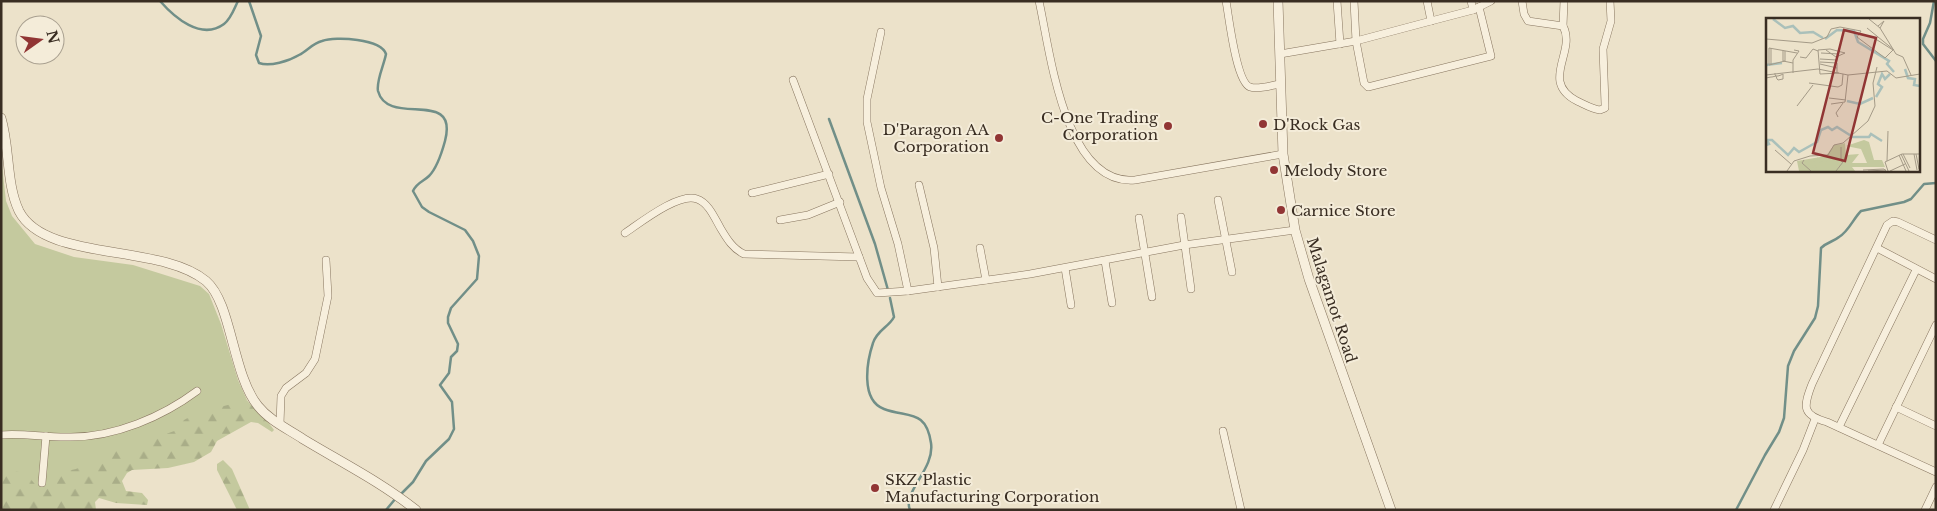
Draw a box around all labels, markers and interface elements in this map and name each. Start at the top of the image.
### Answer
north arrow [15,15,65,65]
inset map [1766,18,1920,171]
text: N [42,28,63,45]
place label: C-One Trading Corporation [1041,108,1159,144]
place label: D'Rock Gas [1273,115,1361,134]
marker: D'Rock Gas [1257,118,1269,130]
place label: D'Paragon AA Corporation [883,120,989,156]
marker: C-One Trading Corporation [1162,120,1174,132]
marker: D'Paragon AA Corporation [993,132,1005,144]
place label: Melody Store [1284,161,1387,180]
marker: Melody Store [1268,164,1280,176]
place label: Carnice Store [1291,201,1396,220]
marker: Carnice Store [1275,204,1287,216]
street label: Malagamot Road [1303,235,1361,365]
place label: SKZ Plastic Manufacturing Corporation [885,470,1099,506]
marker: SKZ Plastic Manufacturing Corporation [869,482,881,494]

